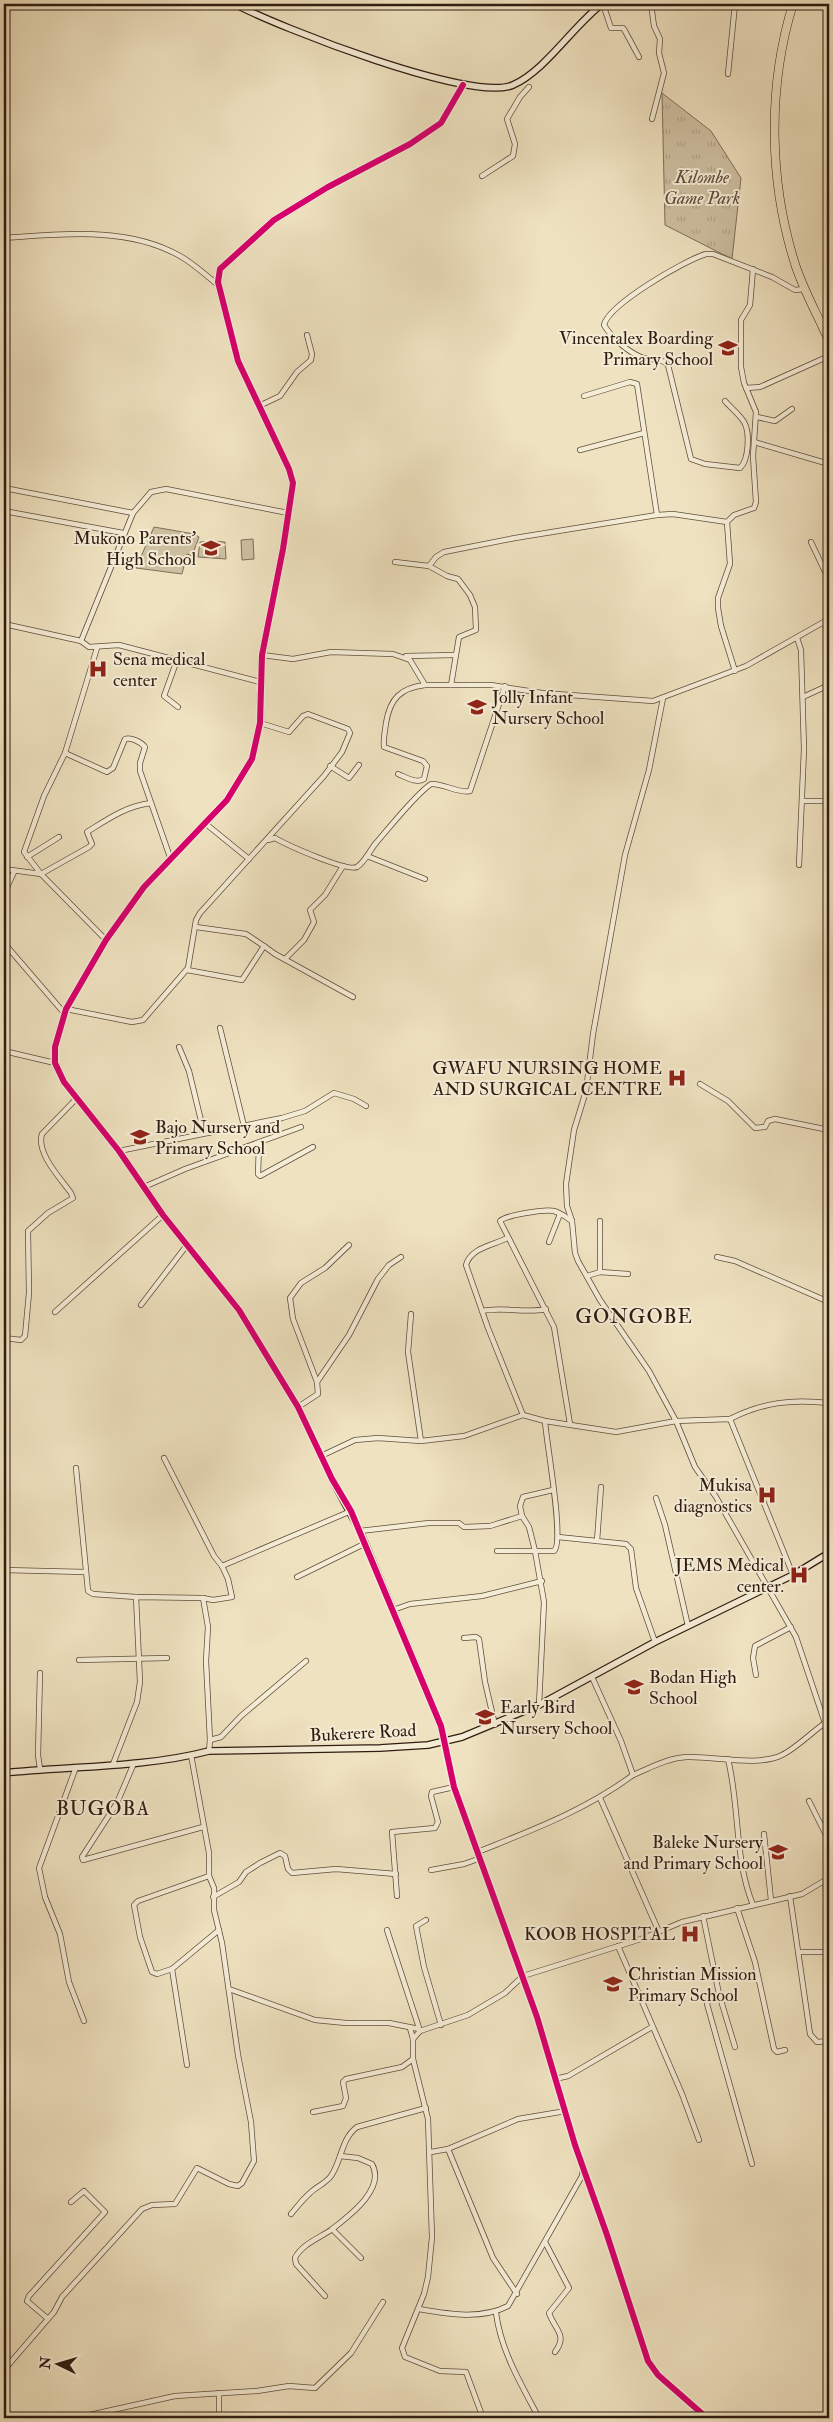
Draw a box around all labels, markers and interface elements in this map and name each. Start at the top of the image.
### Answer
park label: Kilombe Game Park [664,166,740,210]
place label: Vincentalex Boarding Primary School [559,327,714,371]
school or university icon: Vincentalex Boarding Primary School [717,337,739,359]
place label: Mukono Parents' High School [74,527,196,571]
school or university icon: Mukono Parents' High School [200,537,222,559]
place label: Sena medical center [113,648,206,692]
hospital icon: Sena medical center [87,658,109,680]
place label: Jolly Infant Nursery School [491,686,605,730]
school or university icon: Jolly Infant Nursery School [466,696,488,718]
place label: GWAFU NURSING HOME AND SURGICAL CENTRE [432,1057,662,1101]
hospital icon: GWAFU NURSING HOME AND SURGICAL CENTRE [666,1067,688,1089]
place label: Bajo Nursery and Primary School [155,1116,280,1160]
school or university icon: Bajo Nursery and Primary School [129,1126,151,1148]
district label: GONGOBE [575,1304,693,1329]
place label: Mukisa diagnostics [674,1474,753,1518]
hospital icon: Mukisa diagnostics [756,1484,778,1506]
place label: JEMS Medical center. [674,1554,784,1598]
hospital icon: JEMS Medical center. [788,1564,810,1586]
place label: Bodan High School [649,1666,737,1710]
school or university icon: Bodan High School [623,1676,645,1698]
place label: Early Bird Nursery School [500,1696,613,1740]
school or university icon: Early Bird Nursery School [474,1706,496,1728]
street label: Bukerere Road [309,1719,417,1747]
district label: BUGOBA [56,1796,150,1821]
place label: Baleke Nursery and Primary School [624,1831,764,1875]
school or university icon: Baleke Nursery and Primary School [767,1841,789,1863]
place label: KOOB HOSPITAL [524,1923,675,1946]
hospital icon: KOOB HOSPITAL [679,1923,701,1945]
place label: Christian Mission Primary School [628,1963,757,2007]
school or university icon: Christian Mission Primary School [602,1973,624,1995]
north arrow [32,2340,82,2390]
text: N [36,2355,55,2371]

